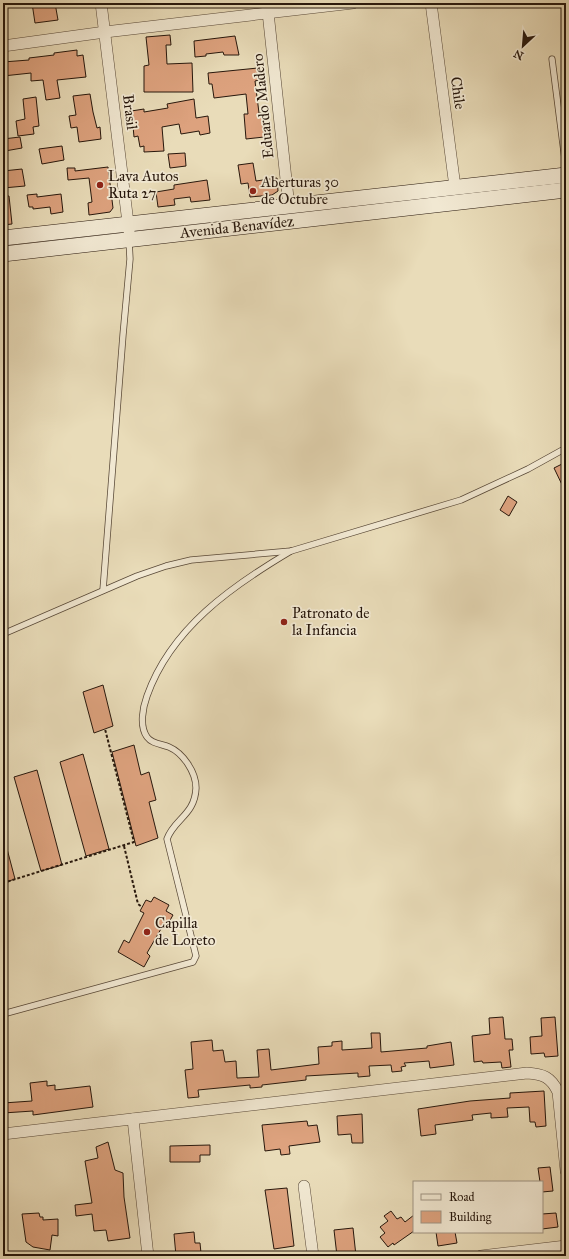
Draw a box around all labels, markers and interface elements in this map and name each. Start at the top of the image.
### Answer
north arrow [503,26,543,66]
text: N [511,46,526,62]
street label: Eduardo Madero [249,52,277,159]
street label: Chile [447,75,469,111]
street label: Brasil [119,93,141,132]
place label: Lava Autos Ruta 27 [108,167,178,202]
place label: Aberturas 30 de Octubre [260,173,339,208]
marker: Lava Autos Ruta 27 [95,180,105,190]
marker: Aberturas 30 de Octubre [248,186,258,196]
street label: Avenida Benavídez [178,212,295,242]
place label: Patronato de la Infancia [292,604,370,639]
marker: Patronato de la Infancia [279,617,289,627]
place label: Capilla de Loreto [155,914,216,949]
marker: Capilla de Loreto [142,927,152,937]
legend [413,1181,543,1233]
text: Road [449,1190,475,1204]
text: Building [449,1210,492,1225]

